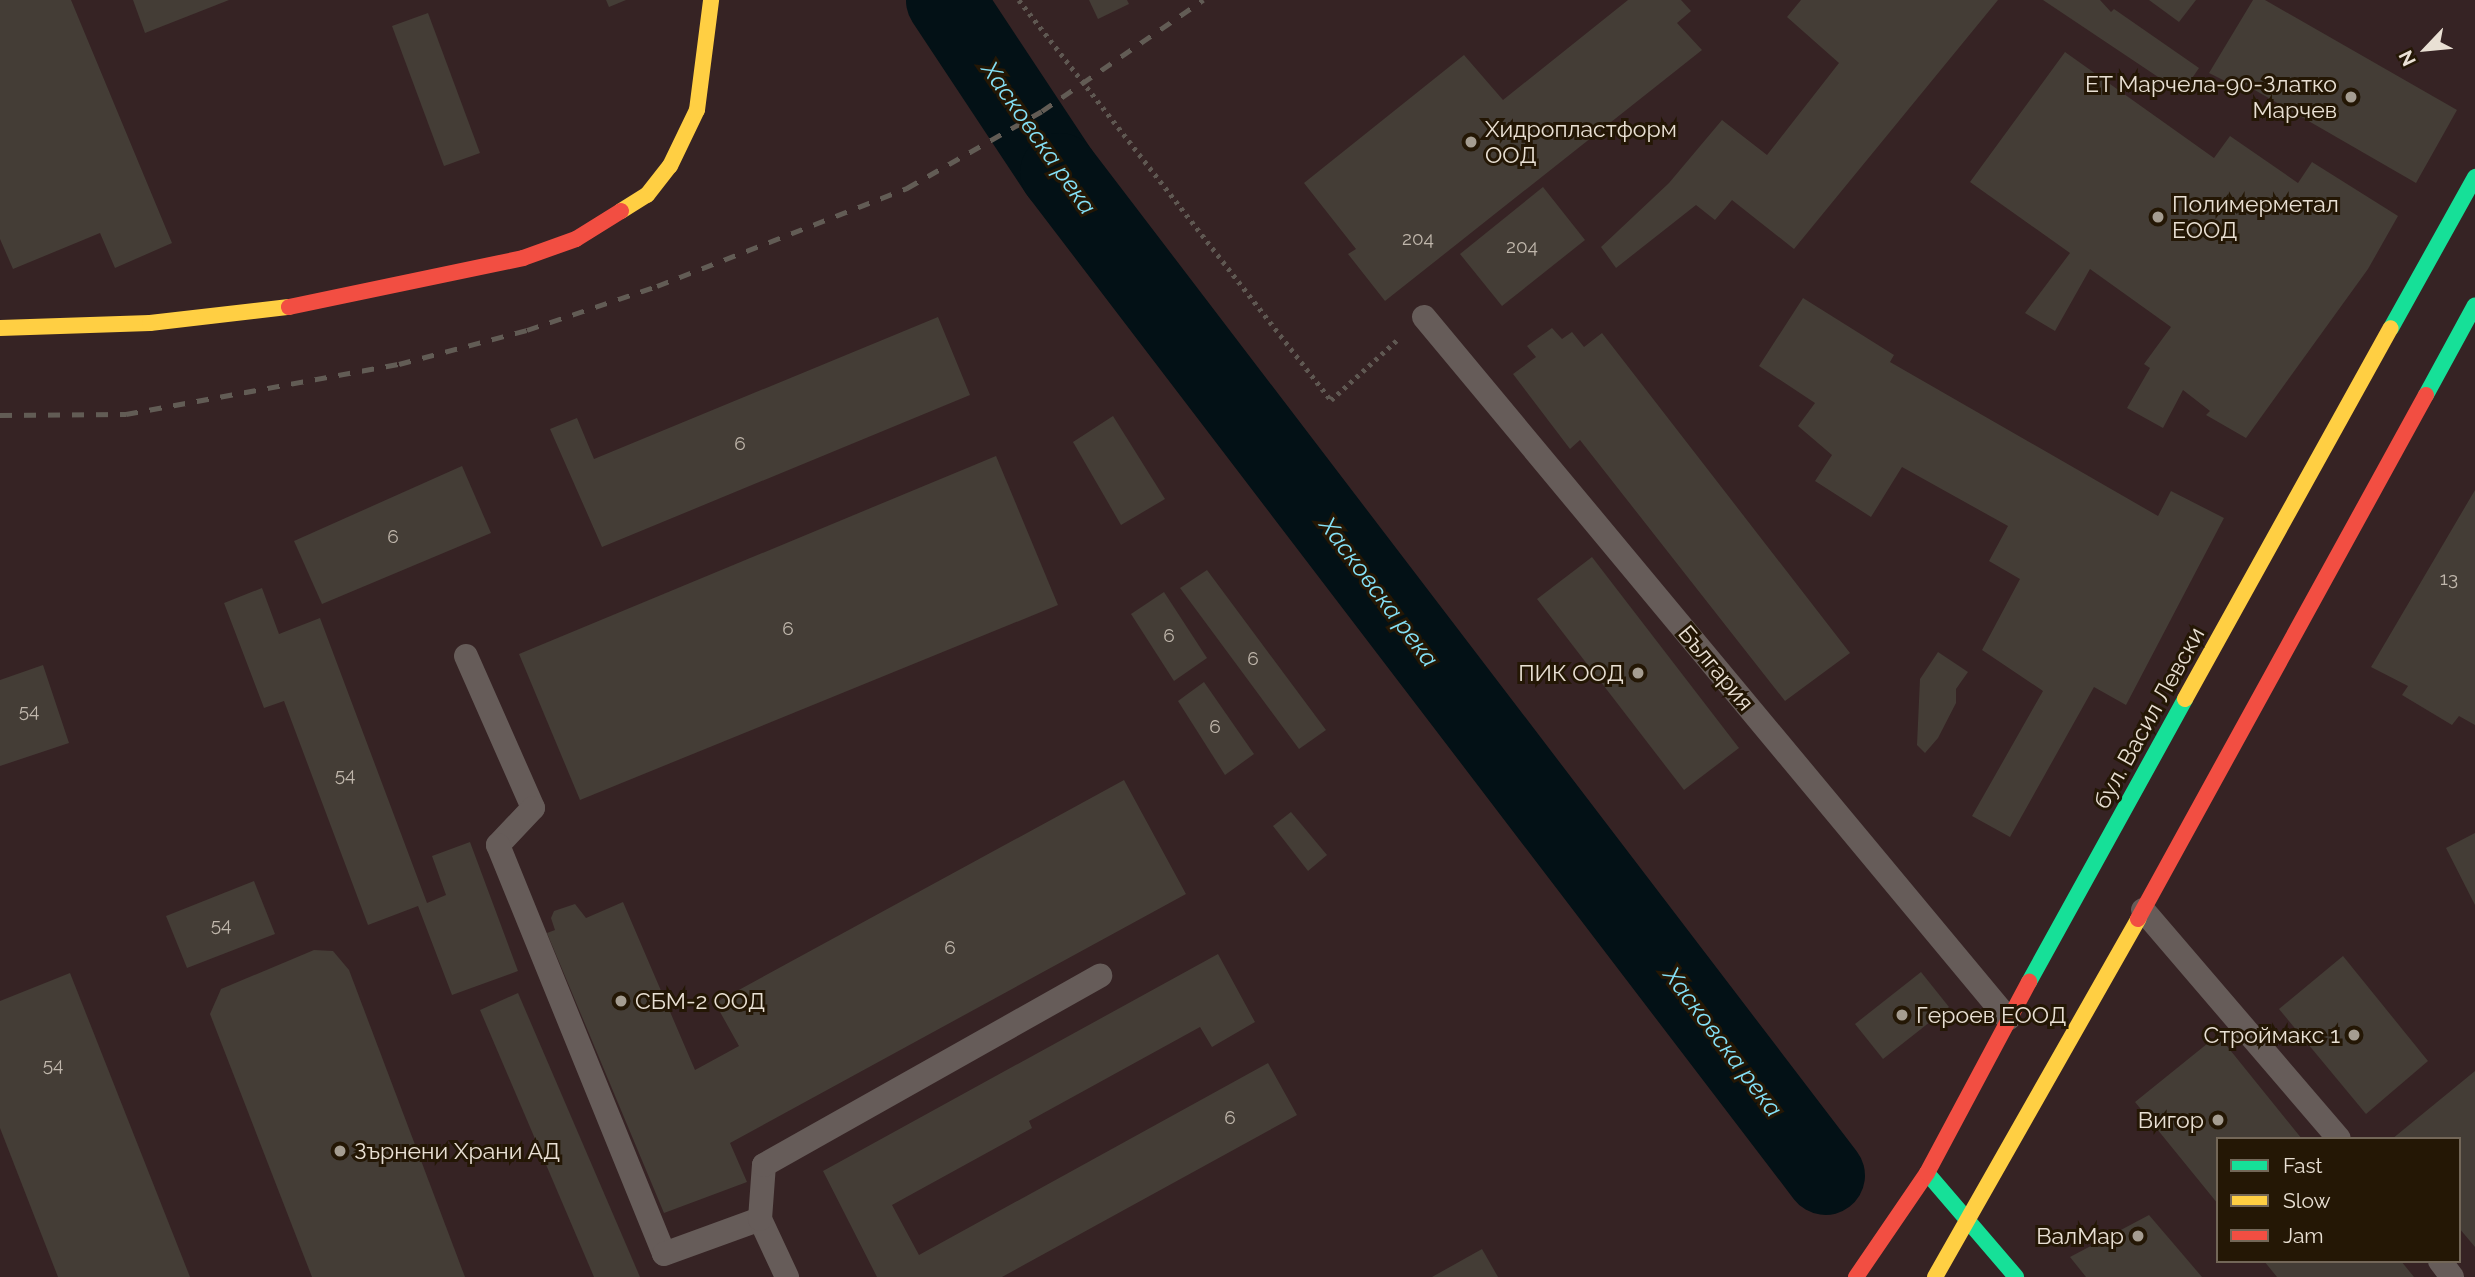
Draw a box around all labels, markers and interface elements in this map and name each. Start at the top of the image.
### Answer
north arrow [2391,14,2461,84]
text: N [2394,47,2420,70]
water label: Хасковска река [976,56,1102,220]
place label: ЕТ Марчела-90-Златко Марчев [2084,70,2337,124]
marker: ЕТ Марчела-90-Златко Марчев [2343,89,2359,105]
place label: Хидропластформ ООД [1485,115,1677,169]
marker: Хидропластформ ООД [1463,134,1479,150]
place label: Полимерметал ЕООД [2172,190,2339,244]
marker: Полимерметал ЕООД [2150,209,2166,225]
house number: 204 [1402,228,1434,250]
house number: 204 [1506,236,1538,258]
house number: 6 [734,433,746,455]
water label: Хасковска река [1313,512,1445,672]
house number: 6 [387,526,399,548]
house number: 13 [2440,568,2458,590]
house number: 6 [782,618,794,640]
street label: България [1672,620,1760,716]
street label: бул. Васил Левски [2088,622,2210,814]
house number: 6 [1163,625,1175,647]
house number: 6 [1247,648,1259,670]
place label: ПИК ООД [1518,659,1624,687]
marker: ПИК ООД [1630,665,1646,681]
house number: 54 [19,700,39,722]
house number: 6 [1209,716,1221,738]
house number: 54 [335,764,355,786]
house number: 54 [211,914,231,936]
house number: 6 [944,937,956,959]
water label: Хасковска река [1657,962,1789,1122]
place label: СБМ-2 ООД [635,987,765,1015]
marker: СБМ-2 ООД [613,993,629,1009]
place label: Героев ЕООД [1916,1001,2066,1029]
marker: Героев ЕООД [1894,1007,1910,1023]
place label: Строймакс 1 [2203,1021,2340,1049]
marker: Строймакс 1 [2346,1027,2362,1043]
house number: 54 [43,1054,63,1076]
place label: Вигор [2138,1106,2204,1134]
house number: 6 [1224,1107,1236,1129]
marker: Вигор [2210,1112,2226,1128]
place label: Зърнени Храни АД [354,1137,561,1165]
legend [2216,1137,2461,1263]
marker: Зърнени Храни АД [332,1143,348,1159]
text: Fast [2283,1153,2323,1178]
text: Slow [2283,1188,2331,1213]
place label: ВалМар [2036,1222,2124,1250]
text: Jam [2283,1223,2324,1248]
marker: ВалМар [2130,1228,2146,1244]

